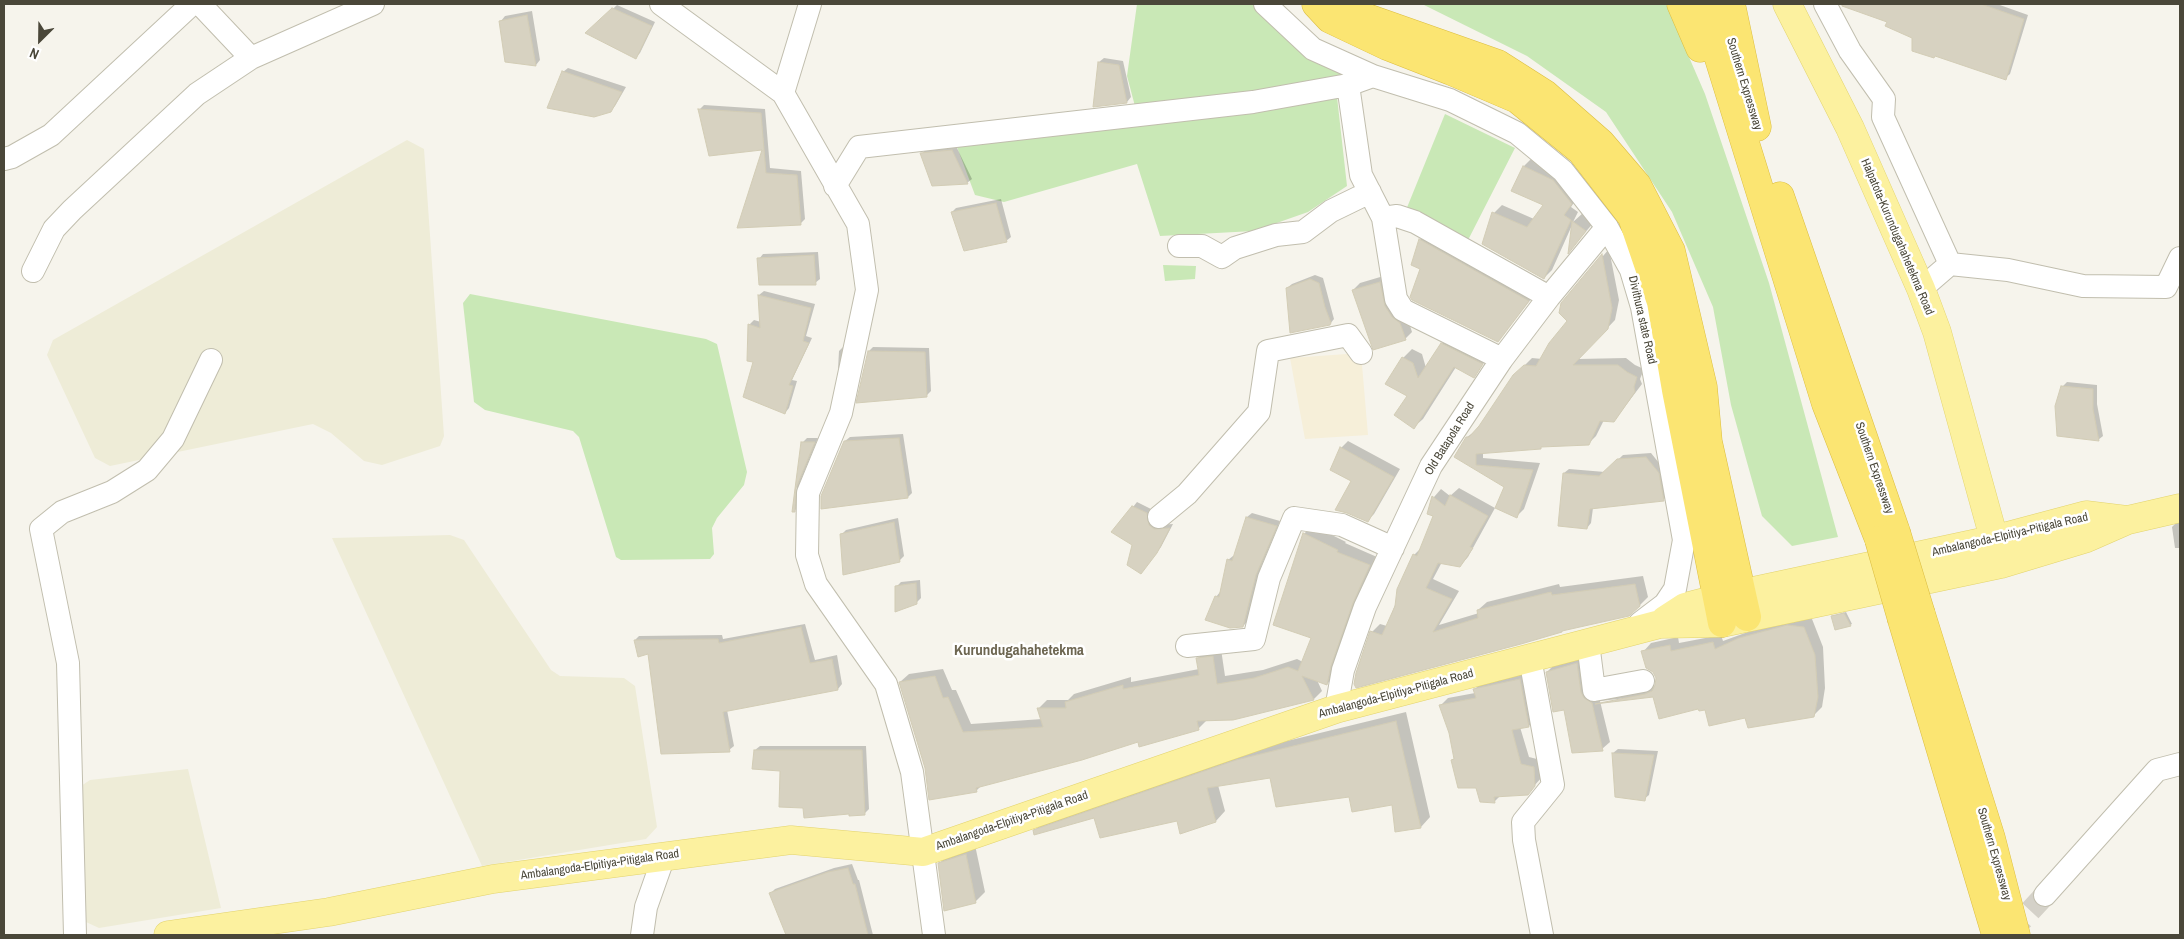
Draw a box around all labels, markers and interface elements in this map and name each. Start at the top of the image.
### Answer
north arrow [15,15,65,65]
street label: Southern Expressway [1723,36,1765,132]
text: N [27,44,41,64]
street label: Halpatota-Kurundugahahetekma Road [1857,157,1937,317]
street label: Divithura state Road [1625,274,1659,366]
street label: Old Batapola Road [1422,400,1478,478]
street label: Southern Expressway [1852,420,1896,516]
street label: Ambalangoda-Elpitiya-Pitigala Road [1931,510,2089,560]
district label: Kurundugahahetekma [954,642,1084,660]
street label: Ambalangoda-Elpitiya-Pitigala Road [1317,666,1475,722]
street label: Ambalangoda-Elpitiya-Pitigala Road [934,788,1090,854]
street label: Southern Expressway [1974,806,2014,902]
street label: Ambalangoda-Elpitiya-Pitigala Road [520,847,680,883]

